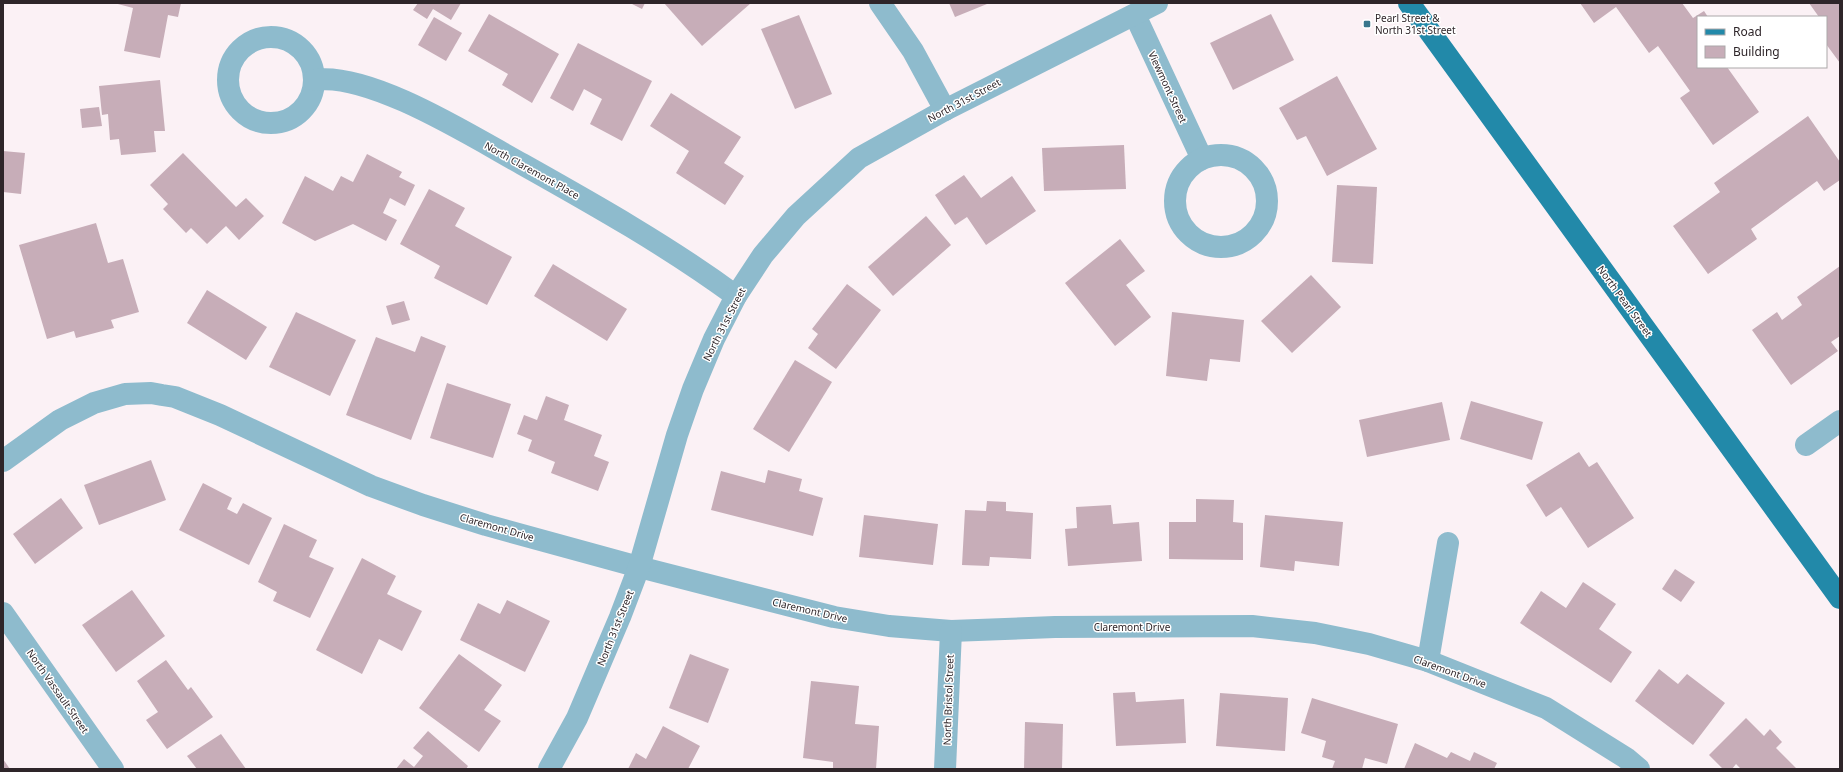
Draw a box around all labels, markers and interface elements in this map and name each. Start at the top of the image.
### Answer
place label: Pearl Street & North 31st Street [1375,11,1456,37]
legend [1697,16,1827,68]
marker: Pearl Street & North 31st Street [1362,19,1372,29]
text: Road [1733,23,1762,40]
text: Building [1733,43,1780,60]
street label: Viewmont Street [1145,49,1191,125]
street label: North 31st Street [925,75,1003,125]
street label: North Claremont Place [482,138,582,202]
street label: North Pearl Street [1594,263,1656,340]
street label: North 31st Street [699,285,749,363]
street label: Claremont Drive [458,510,536,544]
street label: North 31st Street [593,588,637,668]
street label: Claremont Drive [771,595,849,626]
street label: Claremont Drive [1094,620,1171,634]
street label: North Vassault Street [24,646,93,736]
street label: Claremont Drive [1412,651,1489,691]
street label: North Bristol Street [939,654,957,746]

